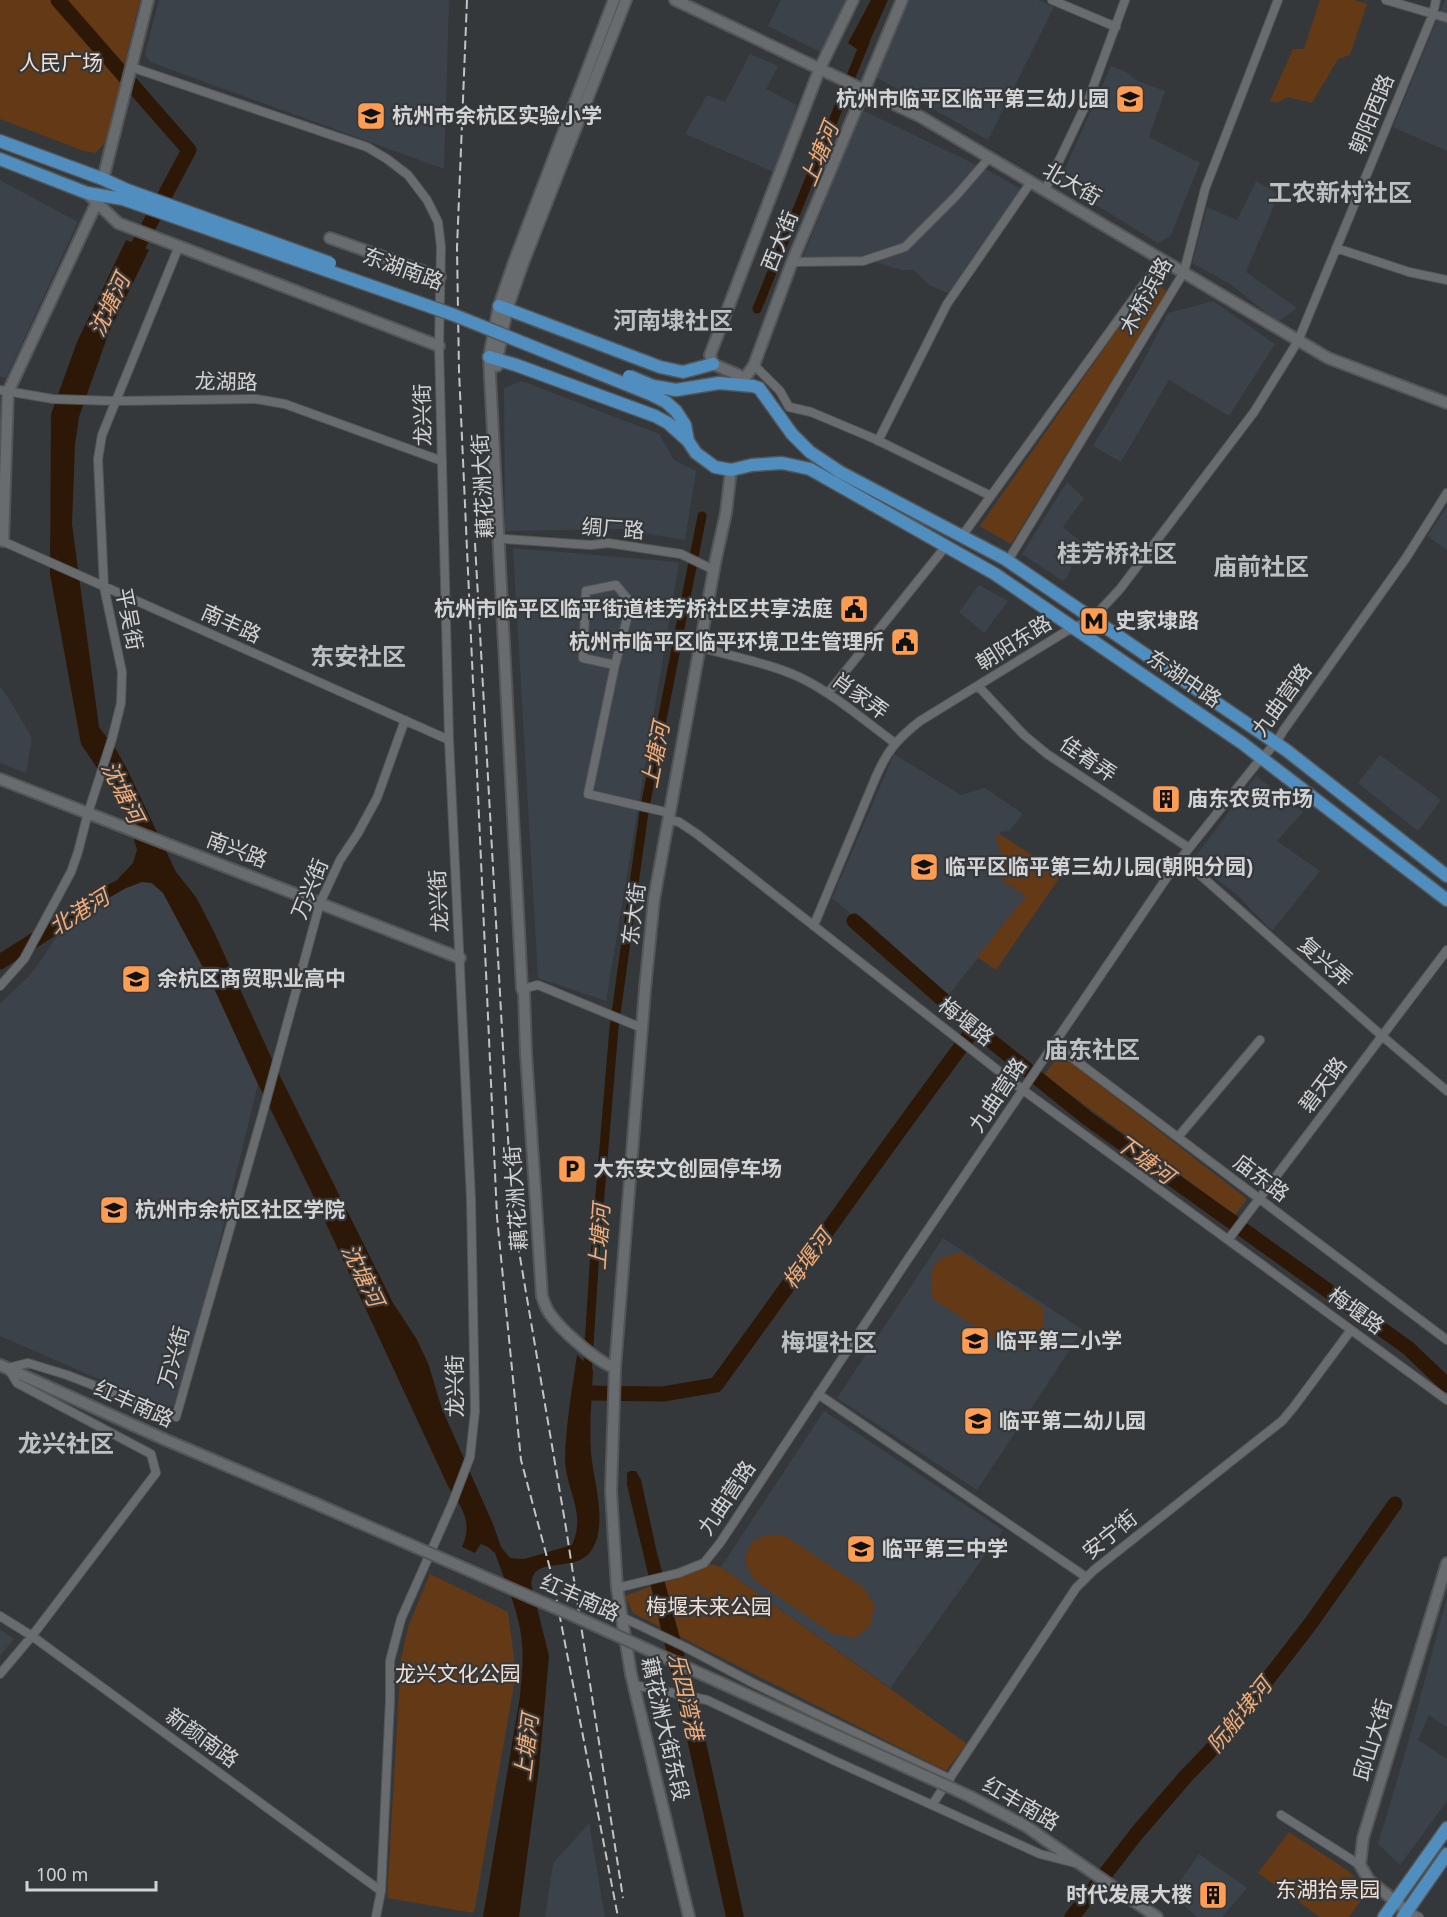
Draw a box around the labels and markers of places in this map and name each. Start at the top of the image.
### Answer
school or university icon: 杭州市临平区临平第三幼儿园 [1114,83,1146,115]
place label: 杭州市临平区临平第三幼儿园 [836,84,1109,112]
school or university icon: 杭州市余杭区实验小学 [355,100,387,132]
place label: 杭州市余杭区实验小学 [392,101,602,129]
public building icon: 杭州市临平区临平街道桂芳桥社区共享法庭 [838,593,870,625]
place label: 杭州市临平区临平街道桂芳桥社区共享法庭 [434,594,833,622]
metro station icon: 史家埭路 [1078,605,1110,637]
place label: 史家埭路 [1115,606,1199,634]
public building icon: 杭州市临平区临平环境卫生管理所 [889,626,921,658]
place label: 杭州市临平区临平环境卫生管理所 [569,627,884,655]
building icon: 庙东农贸市场 [1150,783,1182,815]
place label: 庙东农贸市场 [1187,784,1313,812]
school or university icon: 临平区临平第三幼儿园(朝阳分园) [908,851,940,883]
place label: 临平区临平第三幼儿园(朝阳分园) [945,852,1253,880]
school or university icon: 余杭区商贸职业高中 [120,963,152,995]
place label: 余杭区商贸职业高中 [157,964,346,992]
parking icon: 大东安文创园停车场 [556,1153,588,1185]
place label: 大东安文创园停车场 [593,1154,782,1182]
school or university icon: 杭州市余杭区社区学院 [98,1194,130,1226]
place label: 杭州市余杭区社区学院 [135,1195,345,1223]
school or university icon: 临平第二小学 [959,1325,991,1357]
place label: 临平第二小学 [996,1326,1122,1354]
school or university icon: 临平第二幼儿园 [962,1405,994,1437]
place label: 临平第二幼儿园 [999,1406,1146,1434]
school or university icon: 临平第三中学 [845,1533,877,1565]
place label: 临平第三中学 [882,1534,1008,1562]
building icon: 时代发展大楼 [1197,1879,1229,1911]
place label: 时代发展大楼 [1066,1880,1192,1908]

